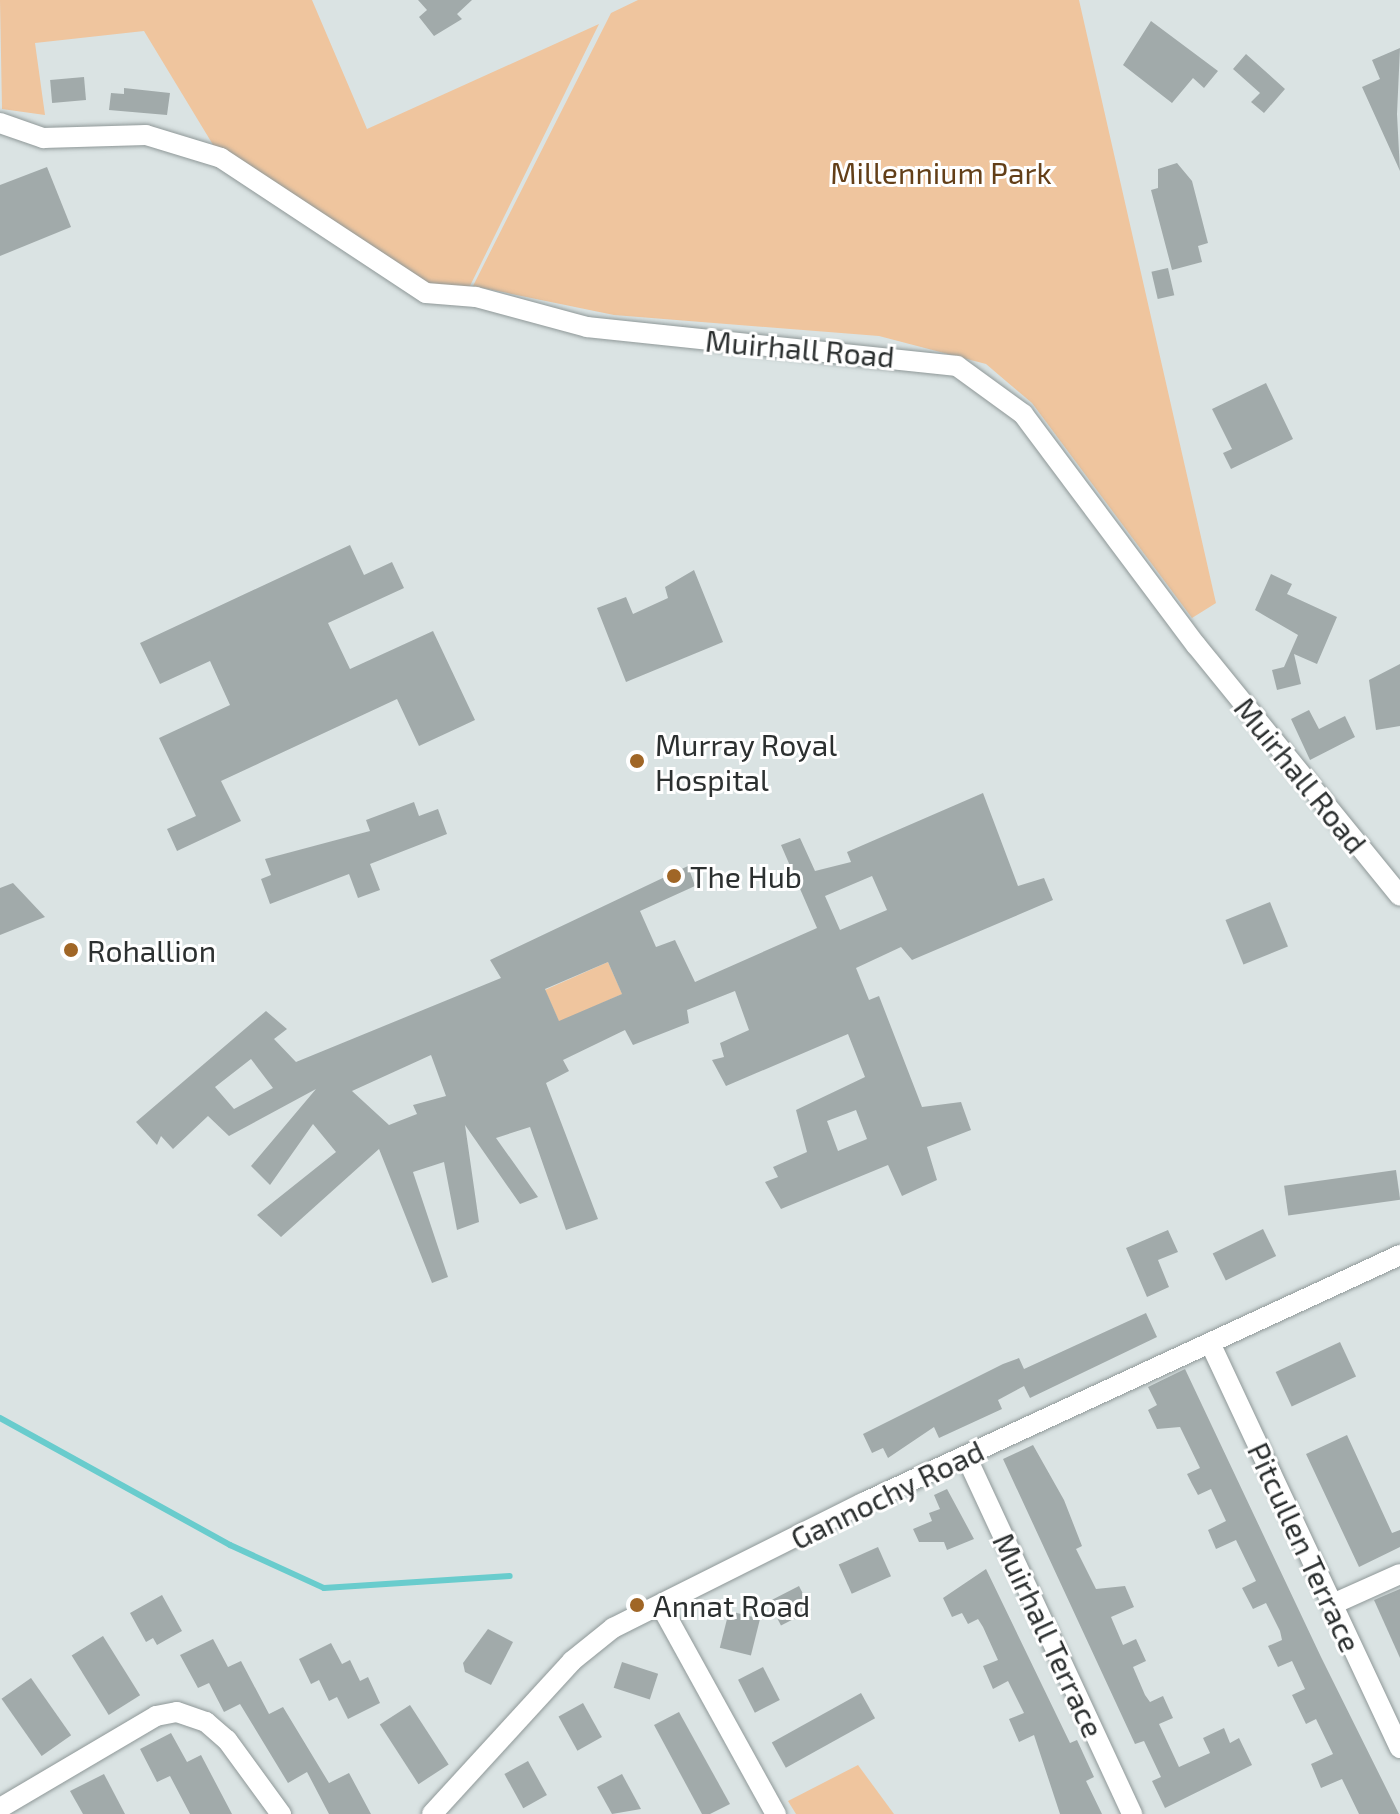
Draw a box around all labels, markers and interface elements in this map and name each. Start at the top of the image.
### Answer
park label: Millennium Park [830,154,1052,190]
street label: Muirhall Road [704,322,896,374]
street label: Muirhall Road [1227,690,1375,860]
place label: Murray Royal Hospital [655,726,838,796]
marker: Murray Royal Hospital [626,750,648,772]
place label: The Hub [690,858,802,894]
marker: The Hub [665,867,683,885]
place label: Rohallion [87,932,216,968]
marker: Rohallion [62,941,80,959]
street label: Gannochy Road [784,1432,990,1556]
street label: Pitcullen Terrace [1241,1436,1369,1658]
street label: Muirhall Terrace [986,1527,1112,1743]
place label: Annat Road [653,1587,810,1623]
marker: Annat Road [628,1596,646,1614]

